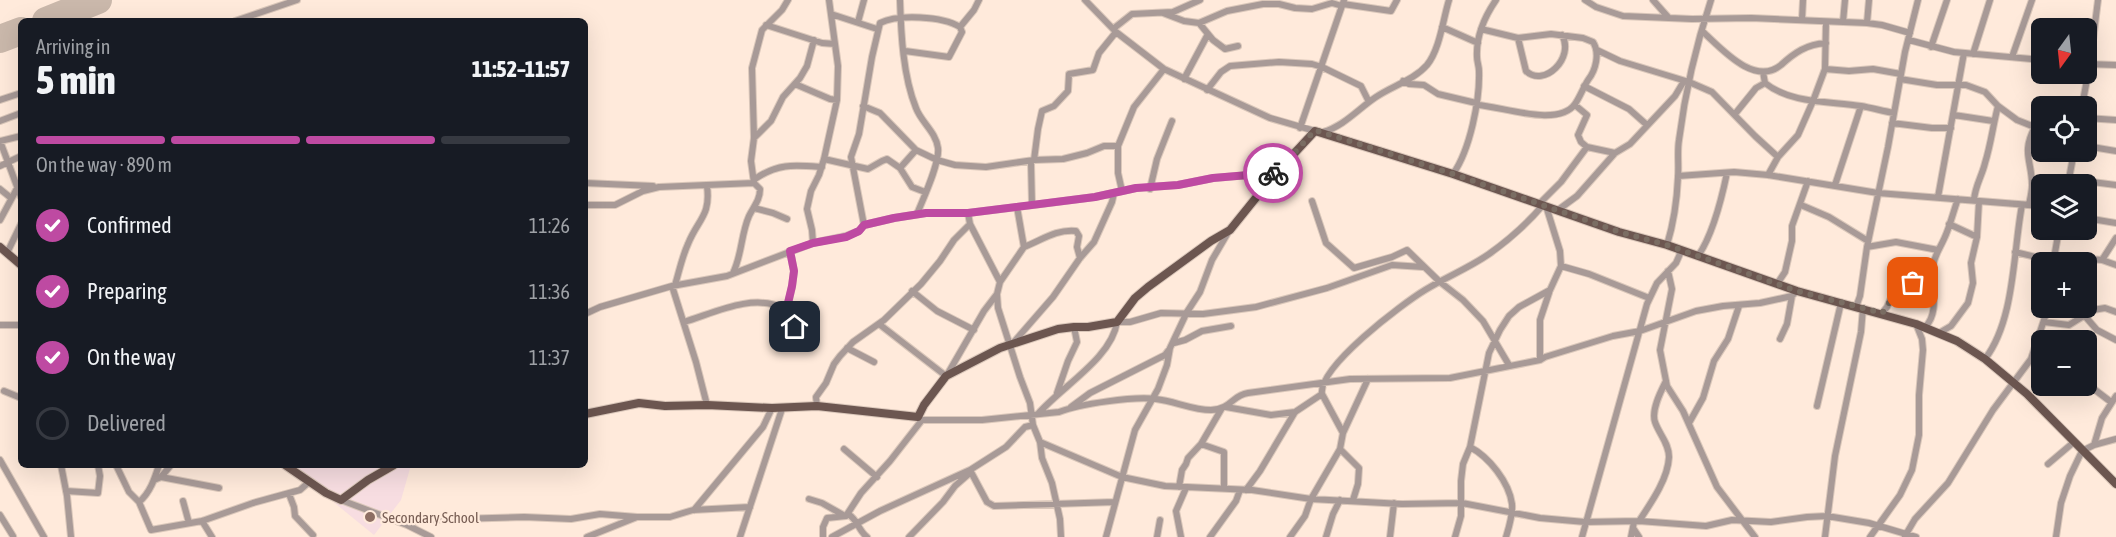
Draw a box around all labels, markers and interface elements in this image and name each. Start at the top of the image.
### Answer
north arrow [2031,18,2097,84]
map controls [2031,18,2097,396]
text: Arriving in [36,35,110,58]
text: 11:52–11:57 [472,56,570,82]
text: 5 min [36,58,116,102]
button: locate [2031,96,2097,162]
courier [1243,143,1303,203]
text: On the way · 890 m [36,153,172,176]
icon: bike [1257,157,1290,190]
button: layers [2031,174,2097,240]
icon: check [36,209,69,242]
text: Confirmed [87,212,172,238]
text: 11:26 [529,214,570,237]
button: + [2031,252,2097,318]
pin [1887,257,1938,308]
icon: bag [1896,266,1929,299]
icon: check [36,275,69,308]
text: Preparing [87,278,167,304]
text: 11:36 [529,280,570,303]
pin [769,301,820,352]
icon: home [778,310,811,343]
button: − [2031,330,2097,396]
icon: check [36,341,69,374]
text: On the way [87,344,176,370]
text: 11:37 [529,346,570,369]
text: Delivered [87,410,166,436]
place label: Secondary School [382,509,479,526]
marker: Secondary School [363,510,377,524]

